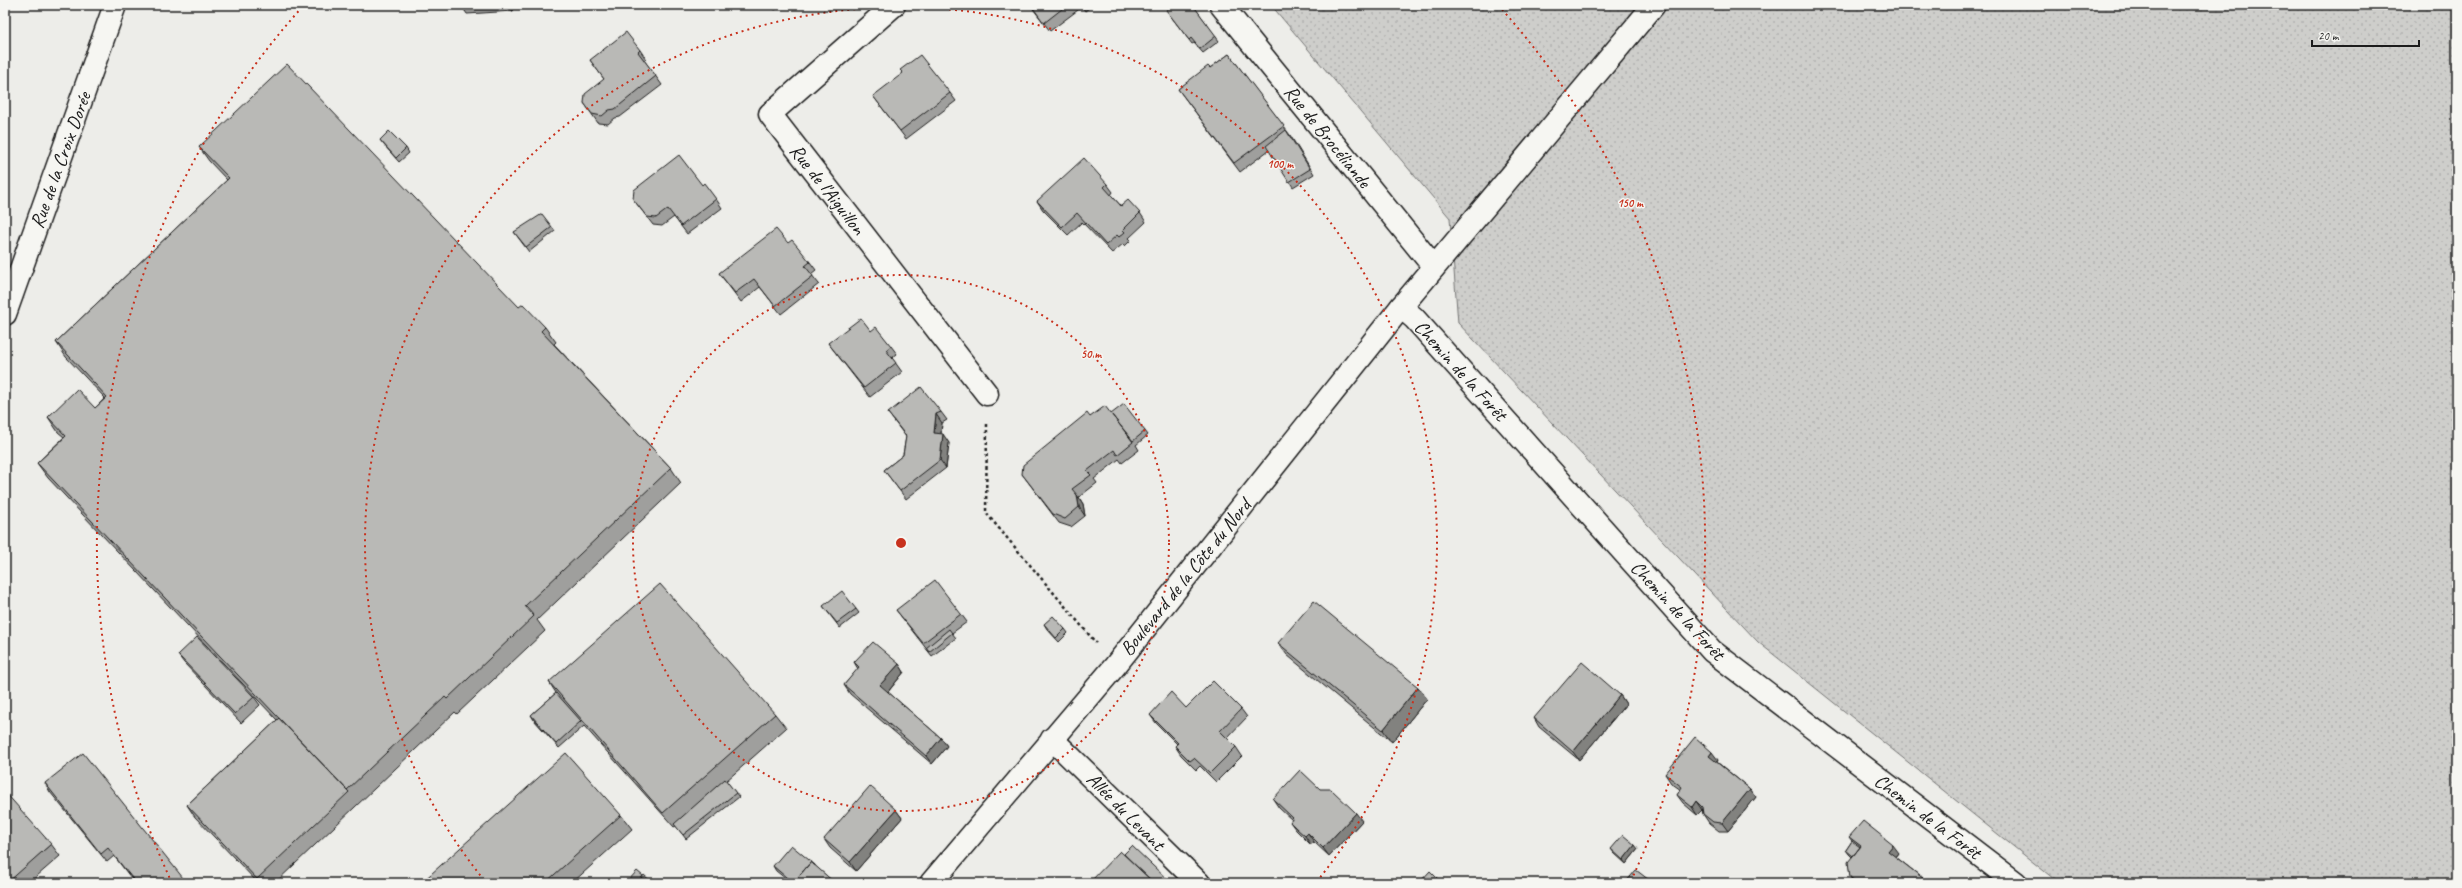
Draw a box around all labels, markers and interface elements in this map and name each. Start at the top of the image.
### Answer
scale bar [2312,22,2419,48]
text: 20 m [2318,28,2340,44]
street label: Rue de Brocéliande [1279,80,1378,194]
street label: Rue de la Croix Dorée [24,87,97,232]
street label: Rue de l'Aiguillon [784,139,872,241]
text: 100 m [1267,156,1294,172]
text: 150 m [1617,195,1644,211]
street label: Chemin de la Forêt [1409,315,1514,428]
text: 50 m [1081,346,1102,362]
street label: Boulevard de la Côte du Nord [1115,492,1258,661]
centre of rings [894,536,908,550]
street label: Chemin de la Forêt [1625,555,1732,667]
street label: Allée du Levant [1081,767,1172,857]
street label: Chemin de la Forêt [1869,768,1988,866]

